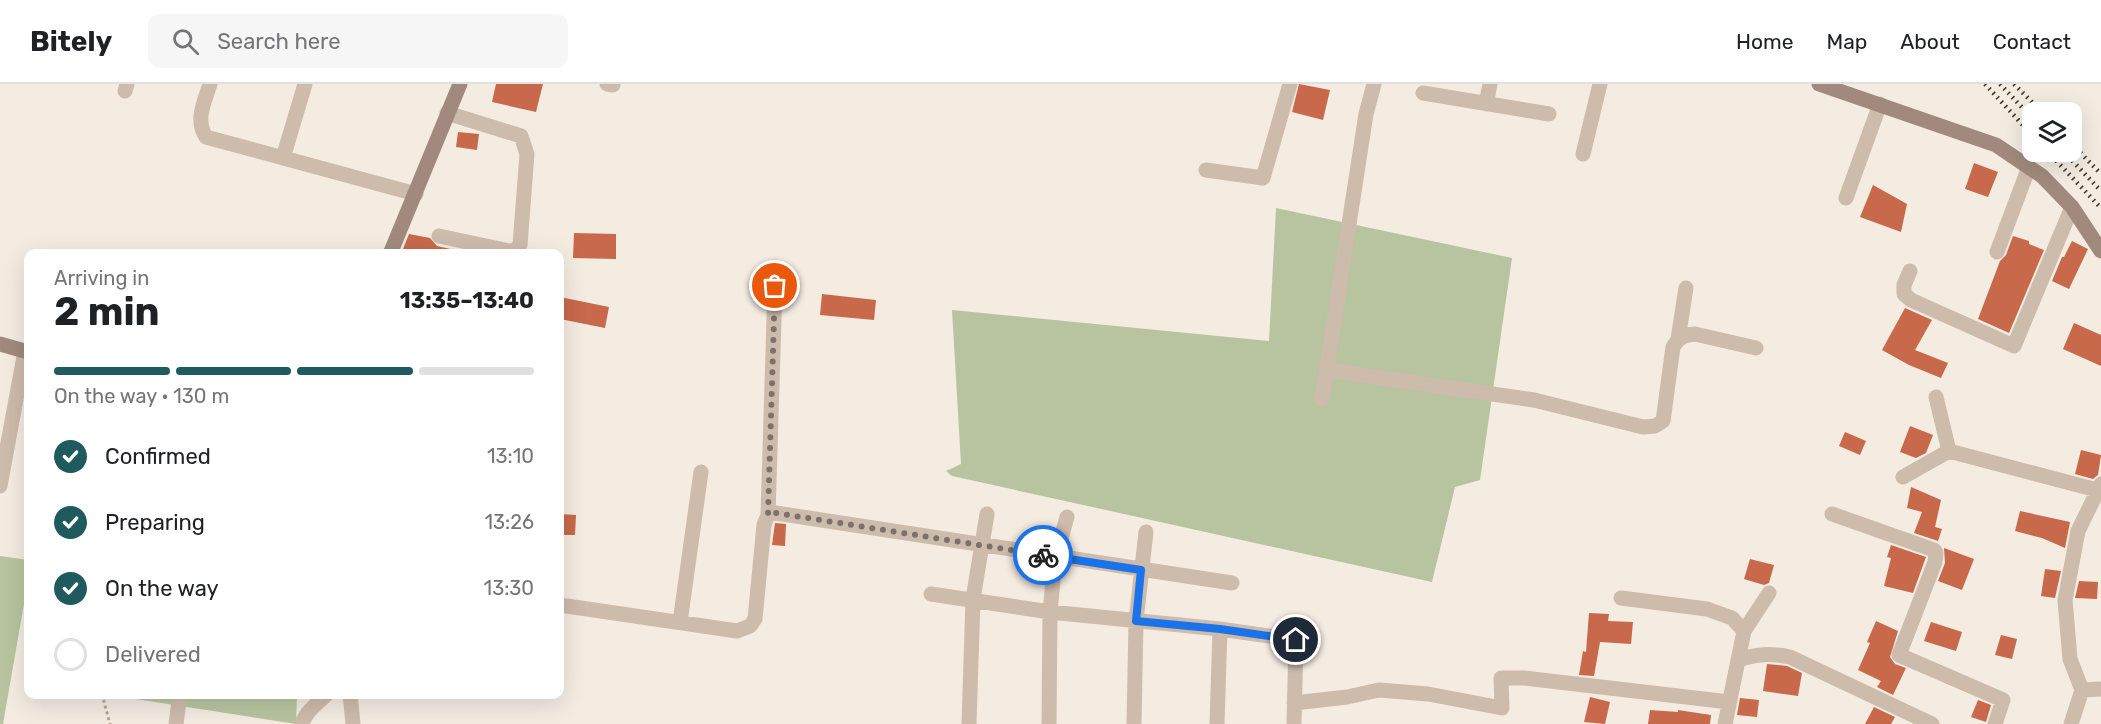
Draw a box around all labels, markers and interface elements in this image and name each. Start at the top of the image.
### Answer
search box [148,14,568,68]
text: Bitely [30,25,112,58]
icon: search [169,25,202,58]
text: Search here [217,28,341,55]
text: Home [1736,29,1793,54]
text: Map [1826,29,1867,54]
text: About [1900,29,1960,54]
text: Contact [1993,29,2071,54]
map controls [2022,102,2082,162]
button: layers [2022,102,2082,162]
pin [749,260,800,311]
text: Arriving in [54,266,149,290]
icon: bag [758,269,791,302]
text: 13:35–13:40 [400,287,534,314]
text: 2 min [54,289,160,335]
text: On the way · 130 m [54,384,229,408]
icon: check [54,440,87,473]
text: Confirmed [105,443,211,470]
text: 13:10 [487,444,534,468]
icon: check [54,506,87,539]
text: Preparing [105,509,205,536]
text: 13:26 [485,510,534,534]
courier [1013,525,1073,585]
icon: bike [1027,539,1060,572]
icon: check [54,572,87,605]
text: On the way [105,575,219,602]
text: 13:30 [484,576,534,600]
pin [1270,614,1321,665]
icon: home [1279,623,1312,656]
text: Delivered [105,641,201,668]

